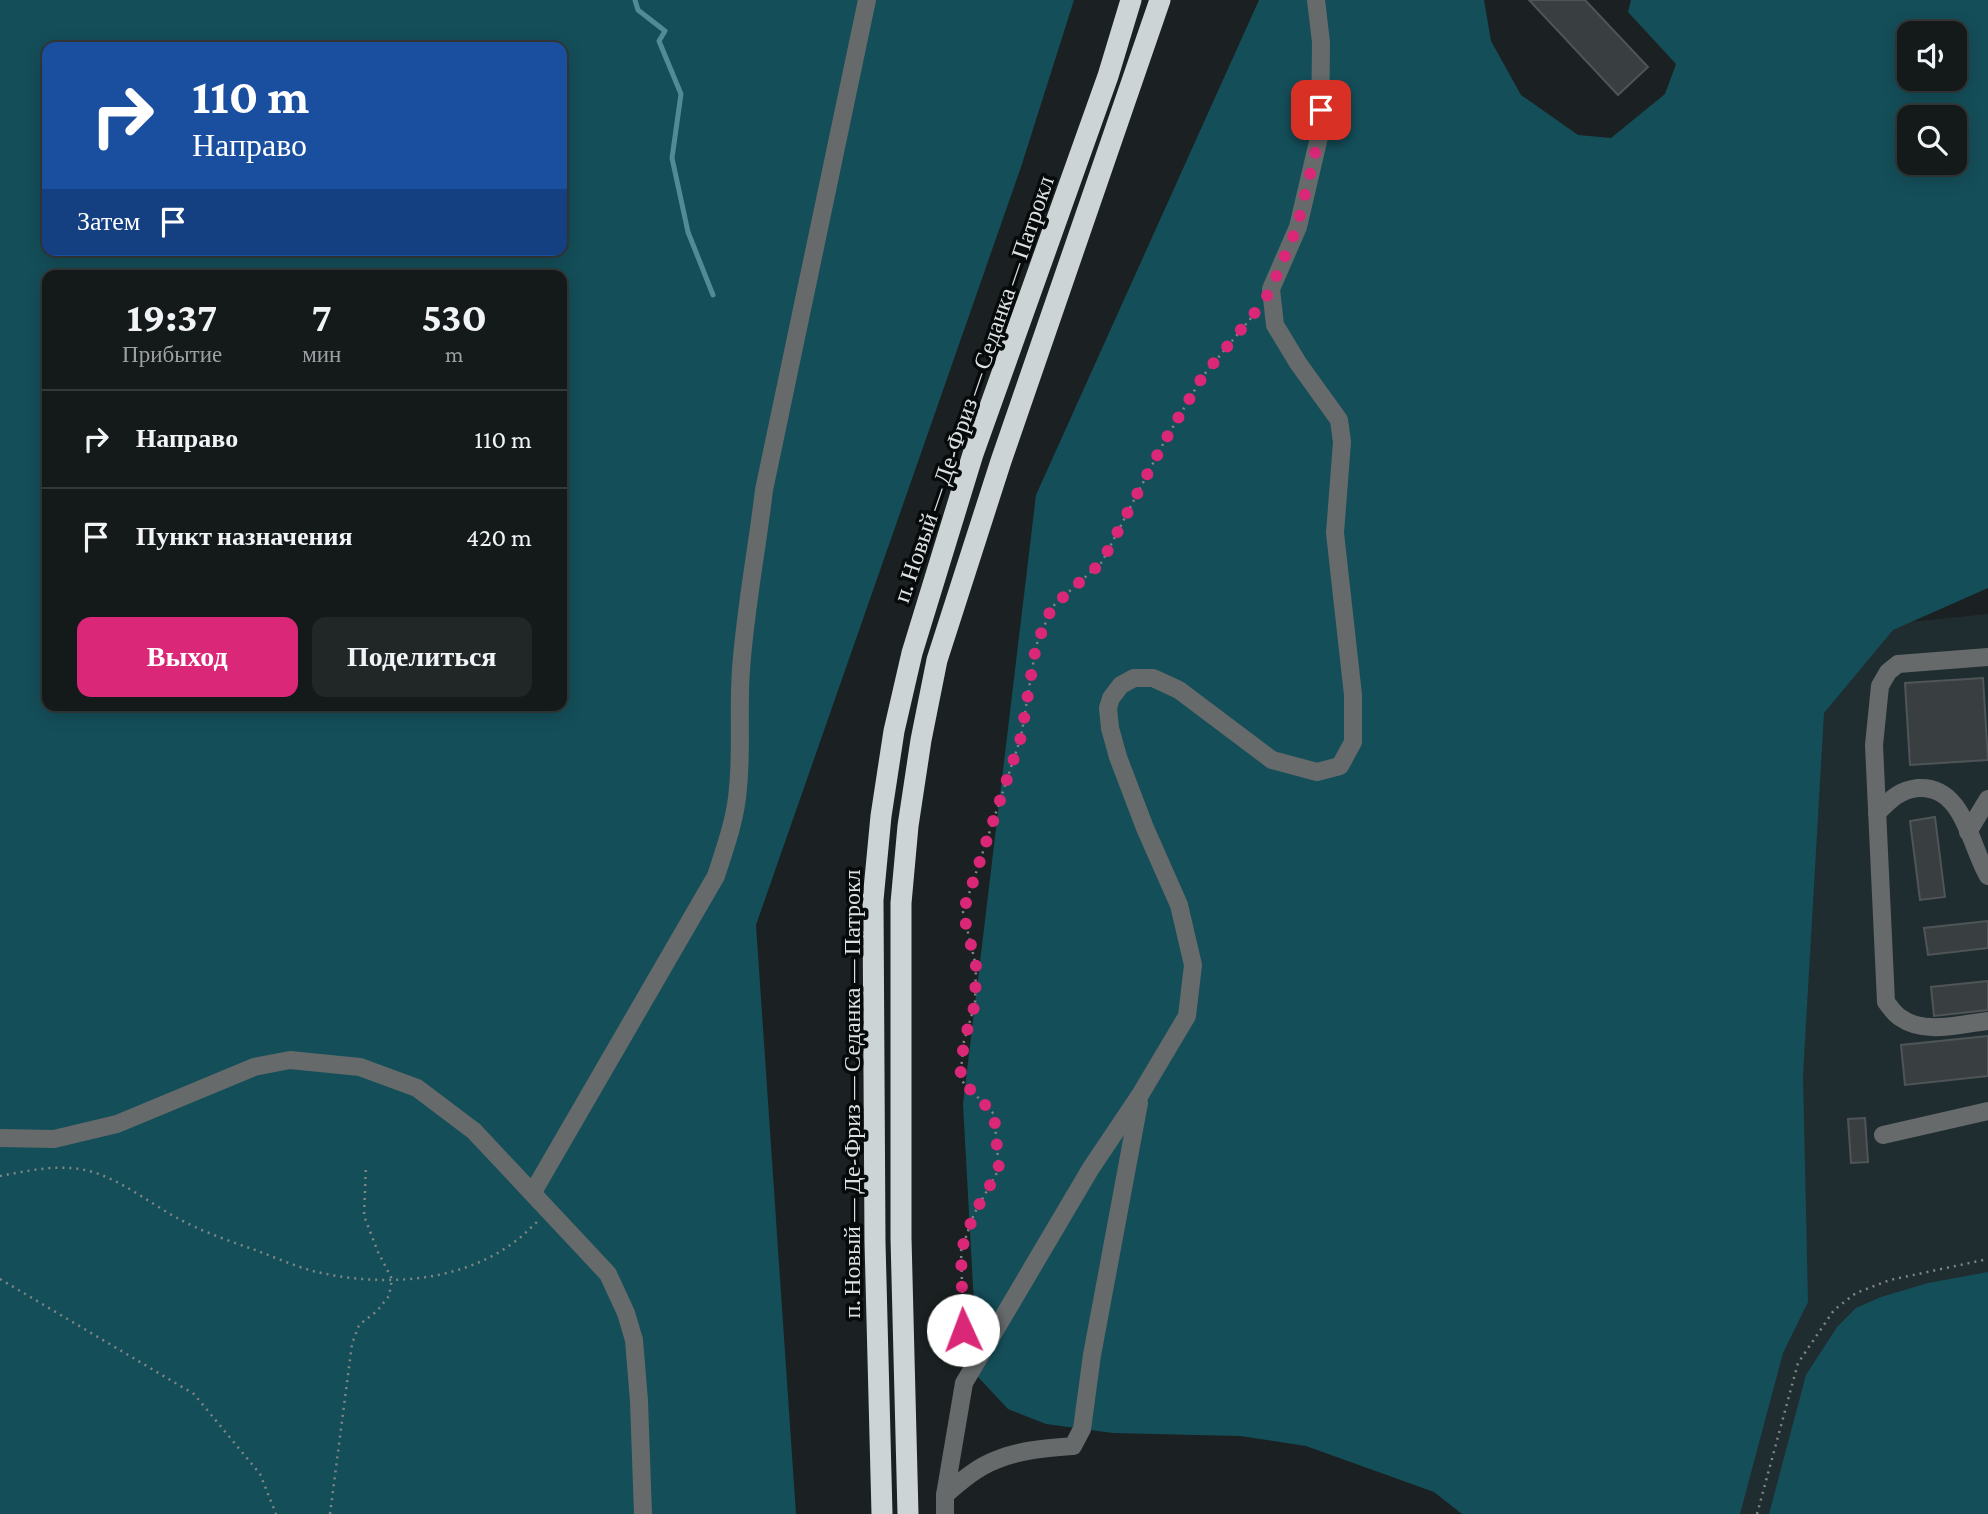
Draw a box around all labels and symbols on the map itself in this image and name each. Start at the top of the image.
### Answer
pin [1291,80,1351,140]
street label: п. Новый — Де-Фриз — Седанка — Патрокл [887,172,1059,606]
street label: п. Новый — Де-Фриз — Седанка — Патрокл [838,869,865,1319]
position arrow [926,1293,1000,1367]

